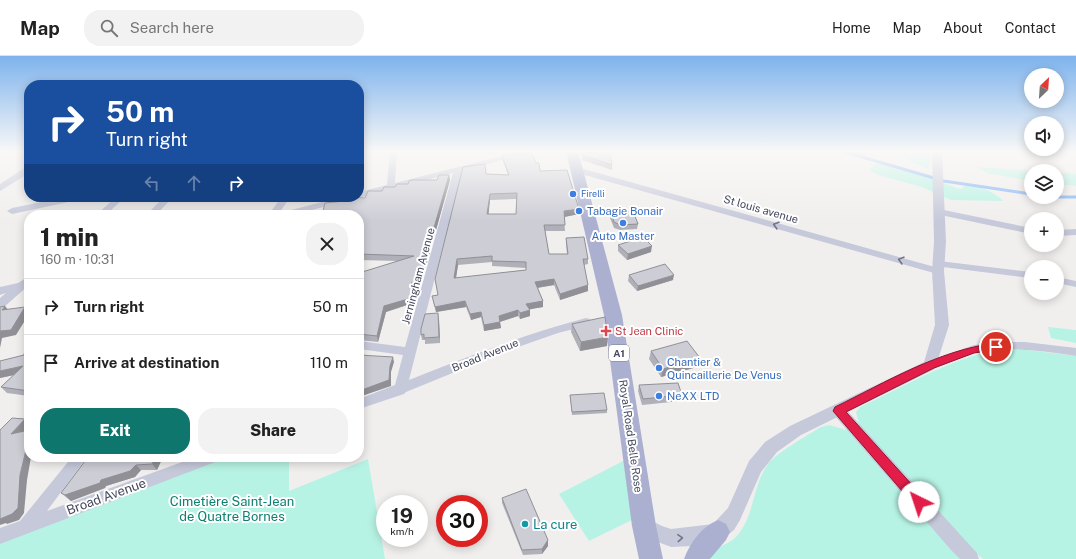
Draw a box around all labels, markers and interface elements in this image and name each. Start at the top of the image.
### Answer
search box [84,10,364,46]
text: Map [20,17,60,39]
icon: search [98,17,120,39]
text: Search here [130,19,214,36]
text: Home [832,20,871,36]
text: Map [893,20,921,36]
text: About [943,20,983,36]
text: Contact [1005,20,1056,36]
north arrow [1024,68,1064,108]
map controls [1024,68,1064,300]
text: 50 m [106,95,174,128]
icon: right [40,96,92,148]
button: sound [1024,116,1064,156]
text: Turn right [106,129,188,150]
button: layers [1024,164,1064,204]
icon: left [141,172,163,194]
icon: ahead [183,172,205,194]
icon: right [225,172,247,194]
place label: Firelli [581,188,605,199]
marker: Firelli [568,189,578,199]
street label: St louis avenue [722,193,800,225]
place label: Tabagie Bonair [587,205,663,217]
marker: Tabagie Bonair [574,206,584,216]
button: + [1024,212,1064,252]
marker: Auto Master [618,218,628,228]
one-way arrow [772,221,779,230]
text: 1 min [40,223,99,251]
button: close [306,223,348,265]
street label: Jerningham Avenue [399,226,437,326]
place label: Auto Master [592,230,654,242]
text: 160 m · 10:31 [40,252,115,267]
one-way arrow [897,256,904,265]
button: − [1024,260,1064,300]
icon: right [40,296,62,318]
text: Turn right [74,298,144,315]
text: 50 m [313,298,348,315]
marker: St Jean Clinic [600,325,612,337]
place label: St Jean Clinic [615,325,683,337]
pin [979,330,1013,364]
street label: Broad Avenue [450,336,520,374]
icon: arrive [985,336,1007,358]
road number: A1 [609,345,629,361]
icon: arrive [40,352,62,374]
text: Arrive at destination [74,354,219,371]
text: 110 m [310,354,348,371]
place label: Chantier & Quincaillerie De Venus [667,356,782,381]
marker: Chantier & Quincaillerie De Venus [654,363,664,373]
street label: Royal Road Belle Rose [617,379,645,493]
place label: NeXX LTD [667,390,720,402]
marker: NeXX LTD [654,391,664,401]
button: Exit [40,408,190,454]
button: Share [198,408,348,454]
street label: Broad Avenue [64,475,148,518]
position arrow [898,481,940,523]
park label: Cimetière Saint-Jean de Quatre Bornes [170,494,294,524]
speed limit sign: 30 [436,495,488,547]
text: 19 [391,504,413,528]
place label: La cure [533,517,578,532]
marker: La cure [520,519,530,529]
text: km/h [390,525,414,537]
one-way arrow [677,534,683,542]

